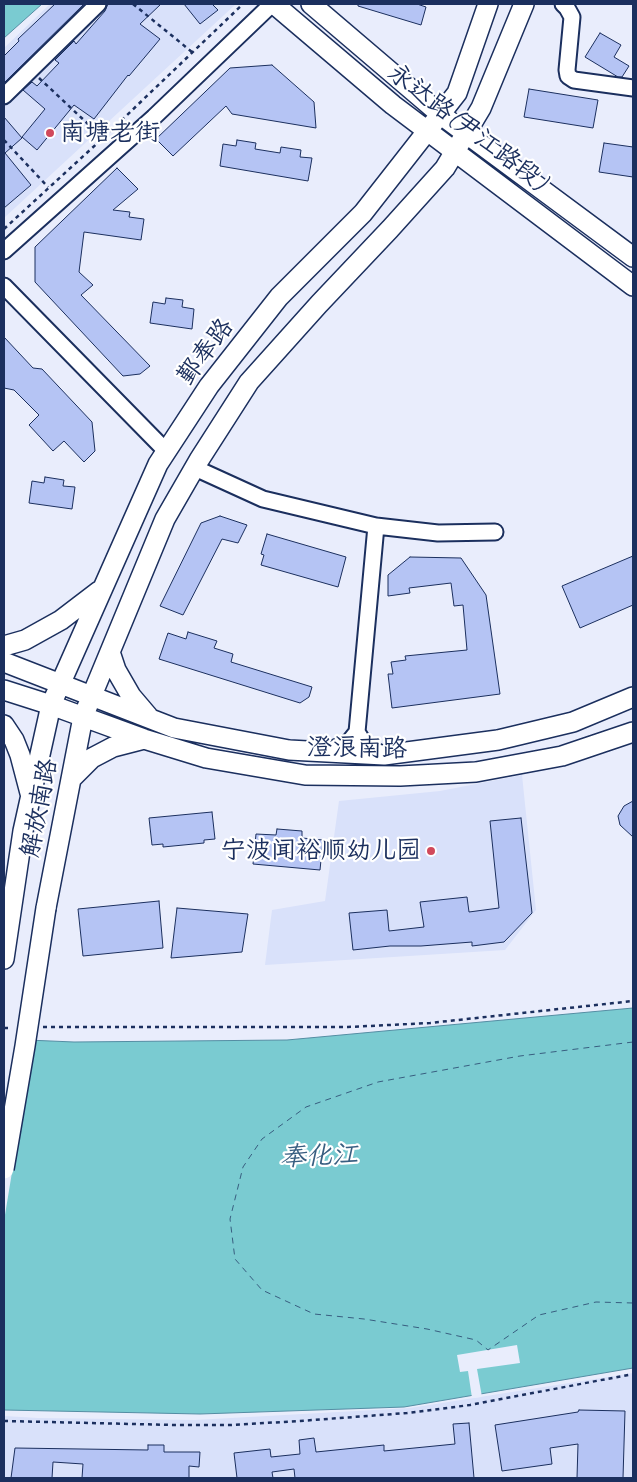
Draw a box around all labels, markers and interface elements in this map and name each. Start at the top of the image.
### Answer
street label: 永达路(尹江路段) [382,58,552,198]
place label: 南塘老街 [60,118,160,148]
marker: 南塘老街 [44,127,56,139]
street label: 鄞奉路 [171,313,241,391]
street label: 澄浪南路 [307,733,407,765]
street label: 解放南路 [16,756,64,860]
place label: 宁波闻裕顺幼儿园 [221,836,421,866]
marker: 宁波闻裕顺幼儿园 [425,845,437,857]
water label: 奉化江 [279,1140,359,1174]

